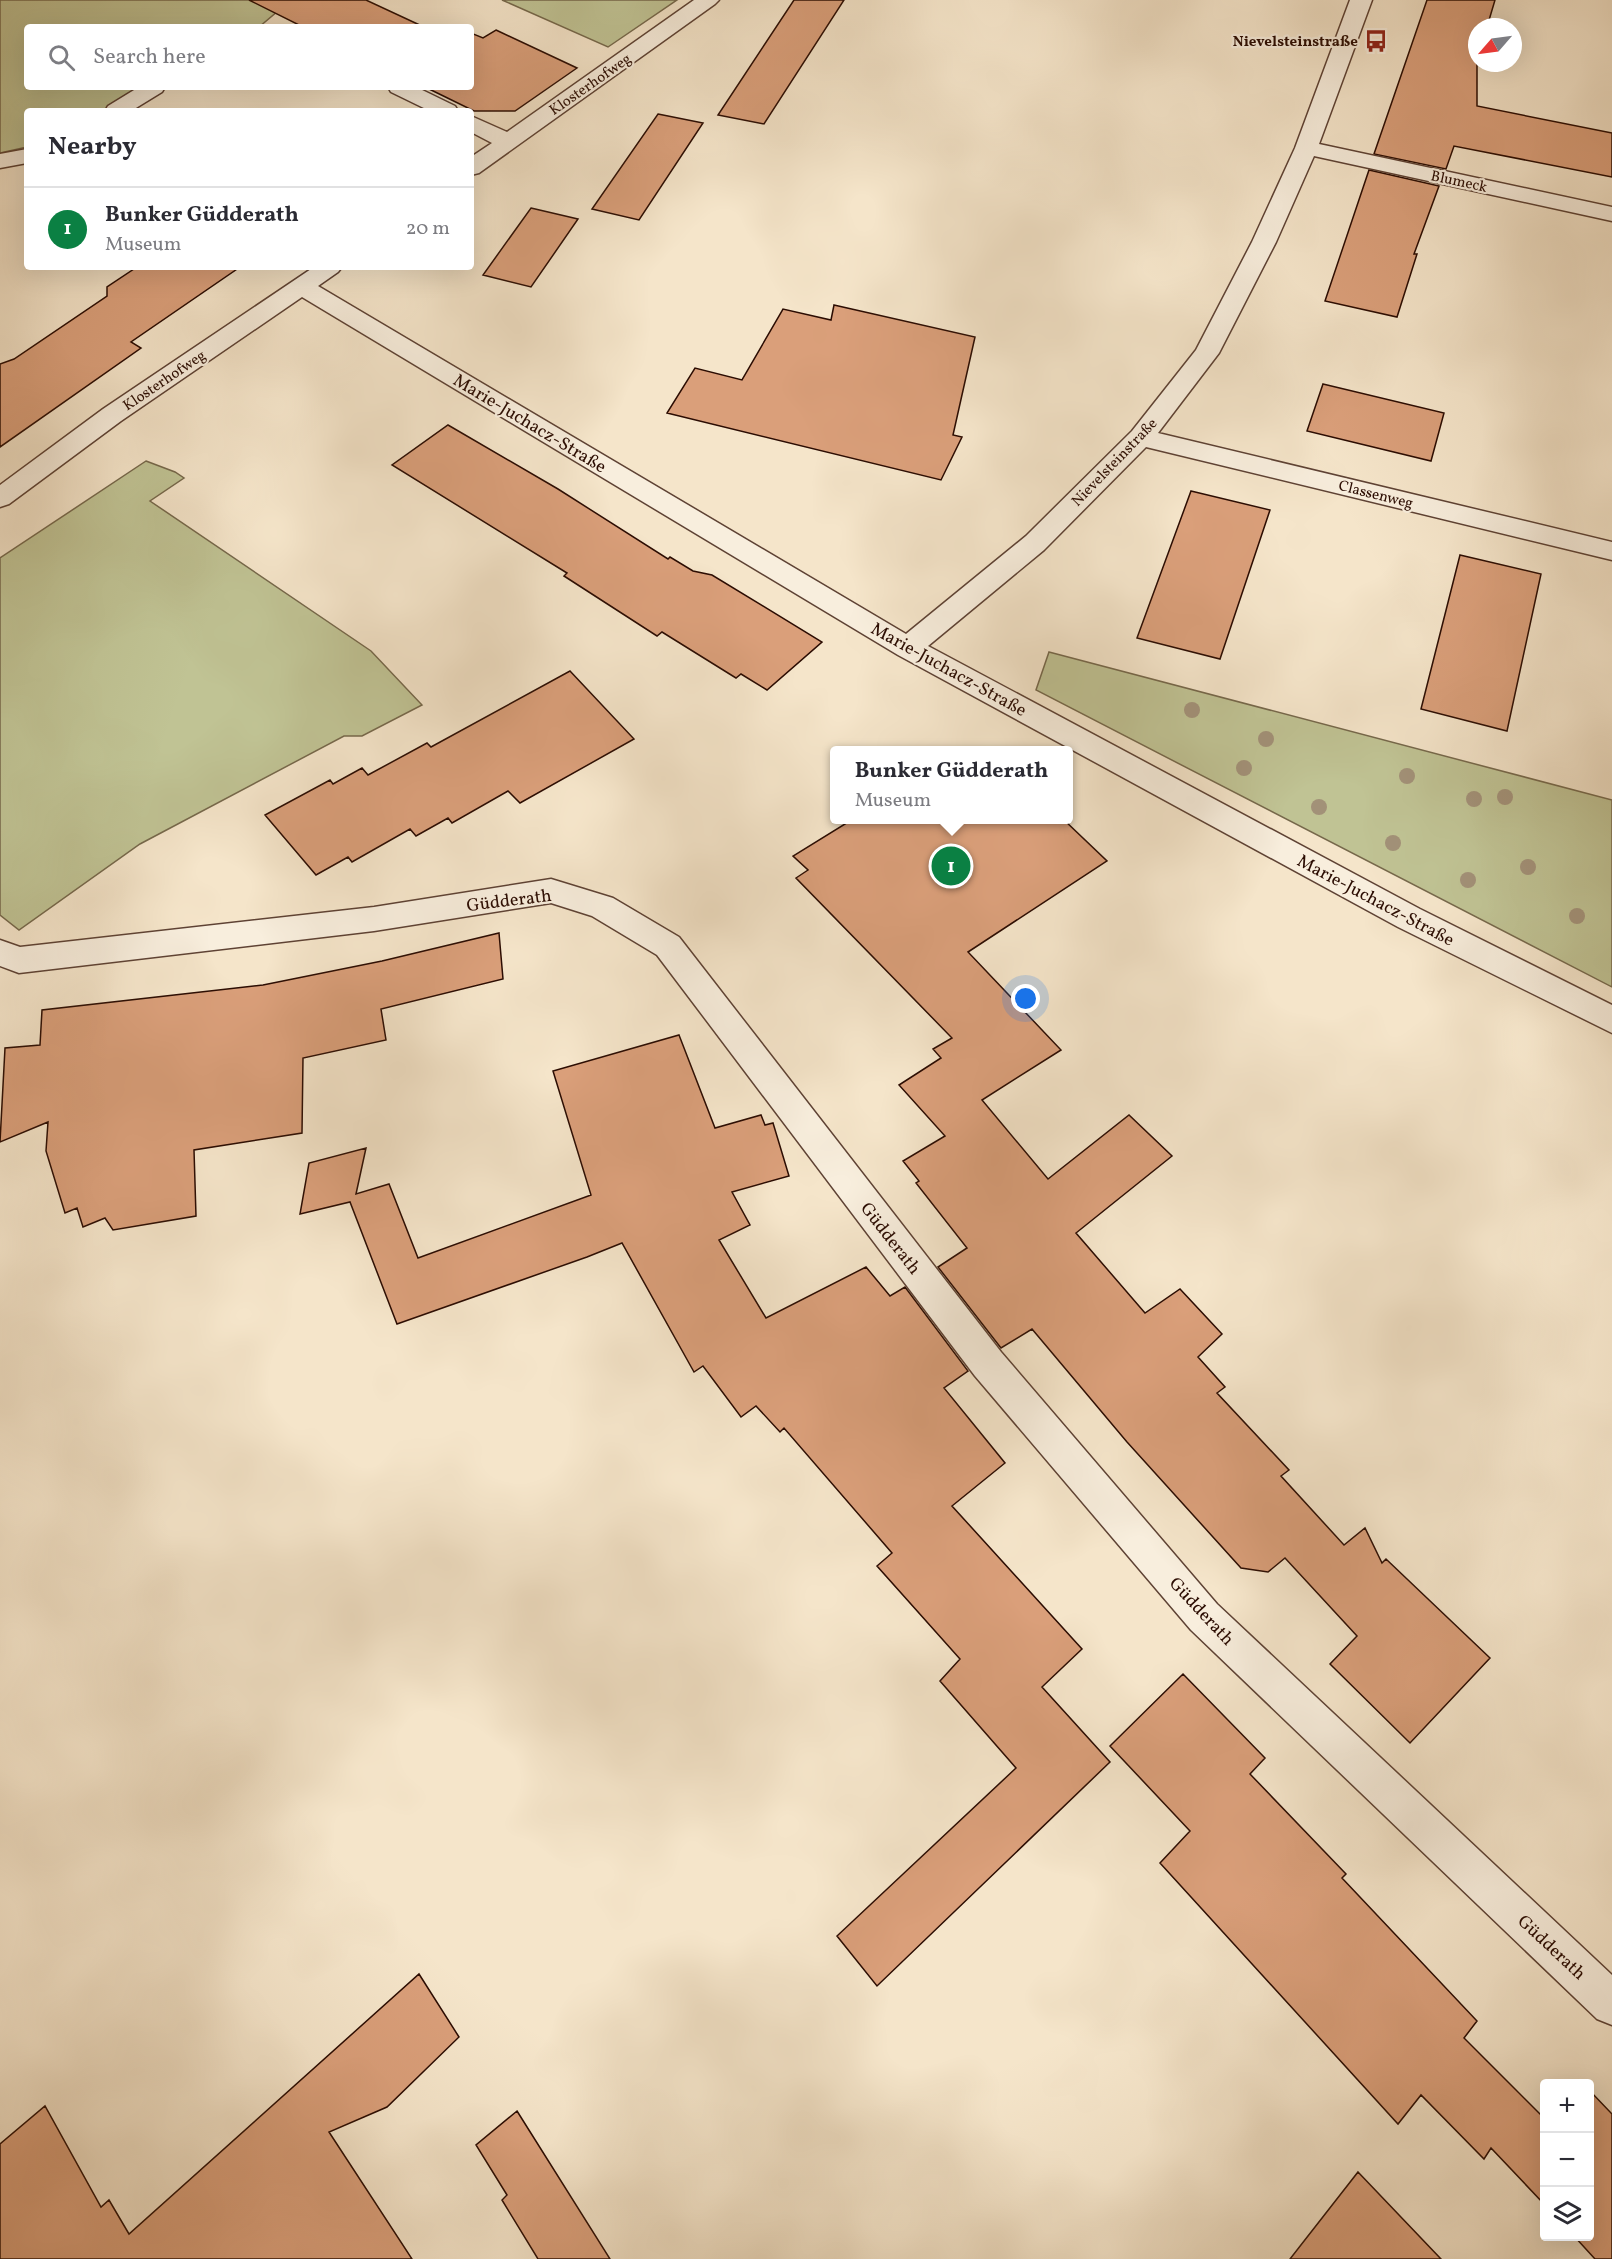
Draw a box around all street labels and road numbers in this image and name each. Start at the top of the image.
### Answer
street label: Klosterhofweg [546,49,636,121]
street label: Blumeck [1429,166,1489,199]
street label: Klosterhofweg [119,346,211,417]
street label: Marie-Juchacz-Straße [448,369,611,480]
street label: Nievelsteinstraße [1067,414,1163,512]
street label: Classenweg [1336,476,1416,515]
street label: Marie-Juchacz-Straße [866,617,1031,724]
street label: Marie-Juchacz-Straße [1292,849,1458,953]
street label: Güdderath [465,884,553,919]
street label: Güdderath [854,1198,926,1280]
street label: Güdderath [1163,1572,1239,1652]
street label: Güdderath [1511,1910,1591,1987]

